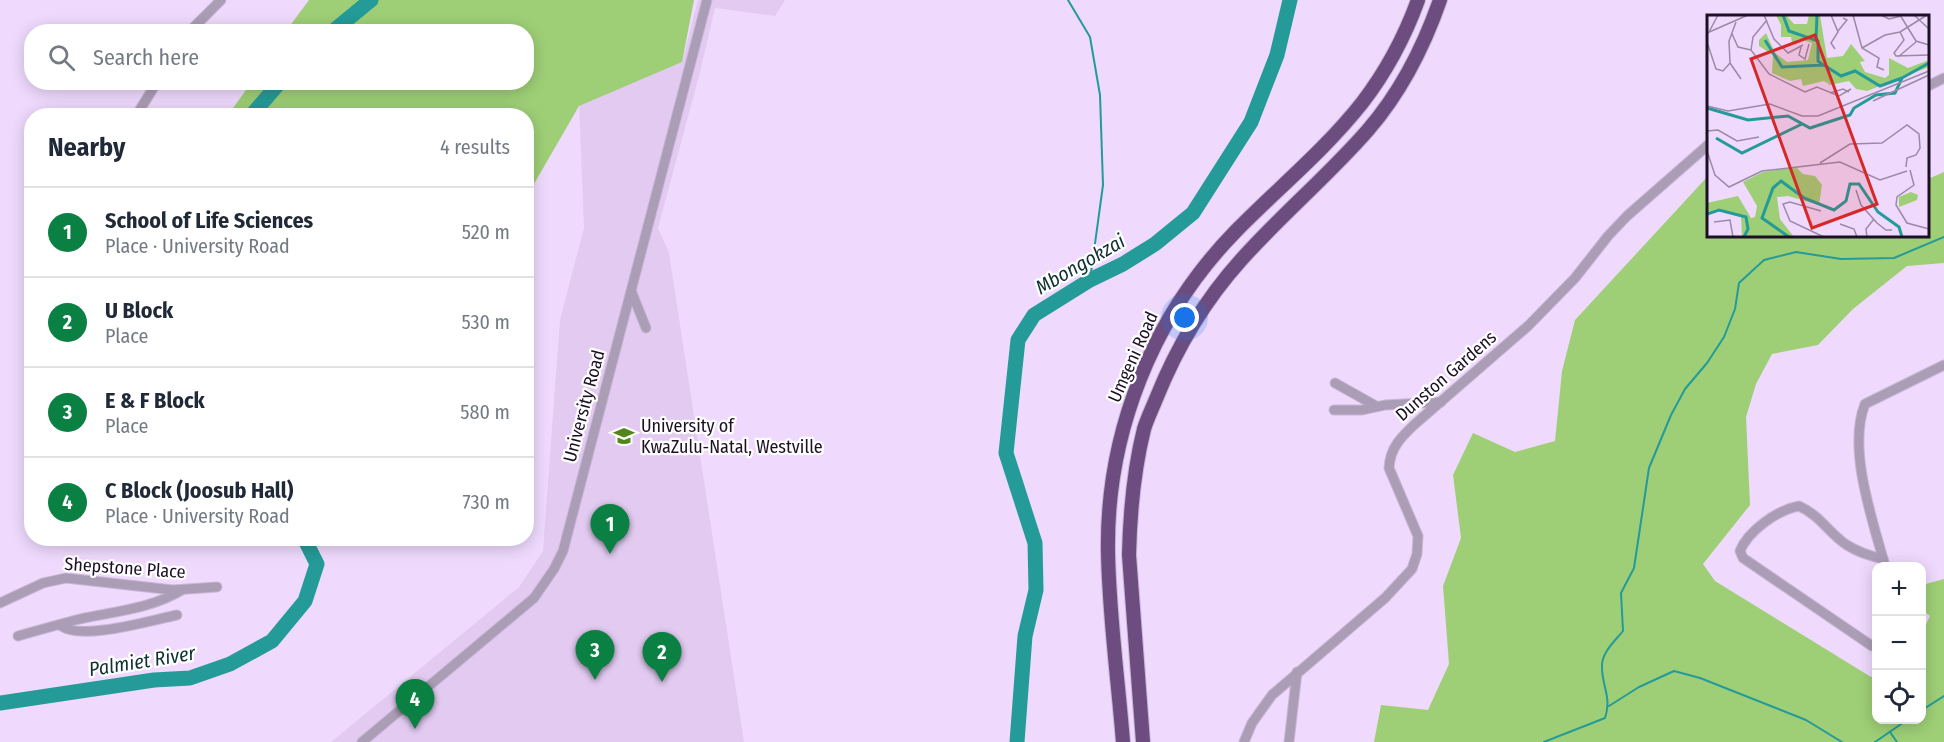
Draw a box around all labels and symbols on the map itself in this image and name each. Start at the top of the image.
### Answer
inset map [1707,15,1929,237]
water label: Mbongokzai [1031,229,1129,299]
your location [1170,303,1199,332]
street label: Umgeni Road [1103,308,1163,406]
street label: Dunston Gardens [1391,326,1501,426]
street label: University Road [558,348,610,464]
place label: University of KwaZulu-Natal, Westville [641,415,823,458]
school or university icon: University of KwaZulu-Natal, Westville [612,424,636,448]
pin: 1 [590,504,630,554]
street label: Shepstone Place [64,553,186,583]
pin: 3 [576,630,614,680]
pin: 2 [642,632,682,682]
water label: Palmiet River [87,641,198,681]
pin: 4 [396,680,434,729]

